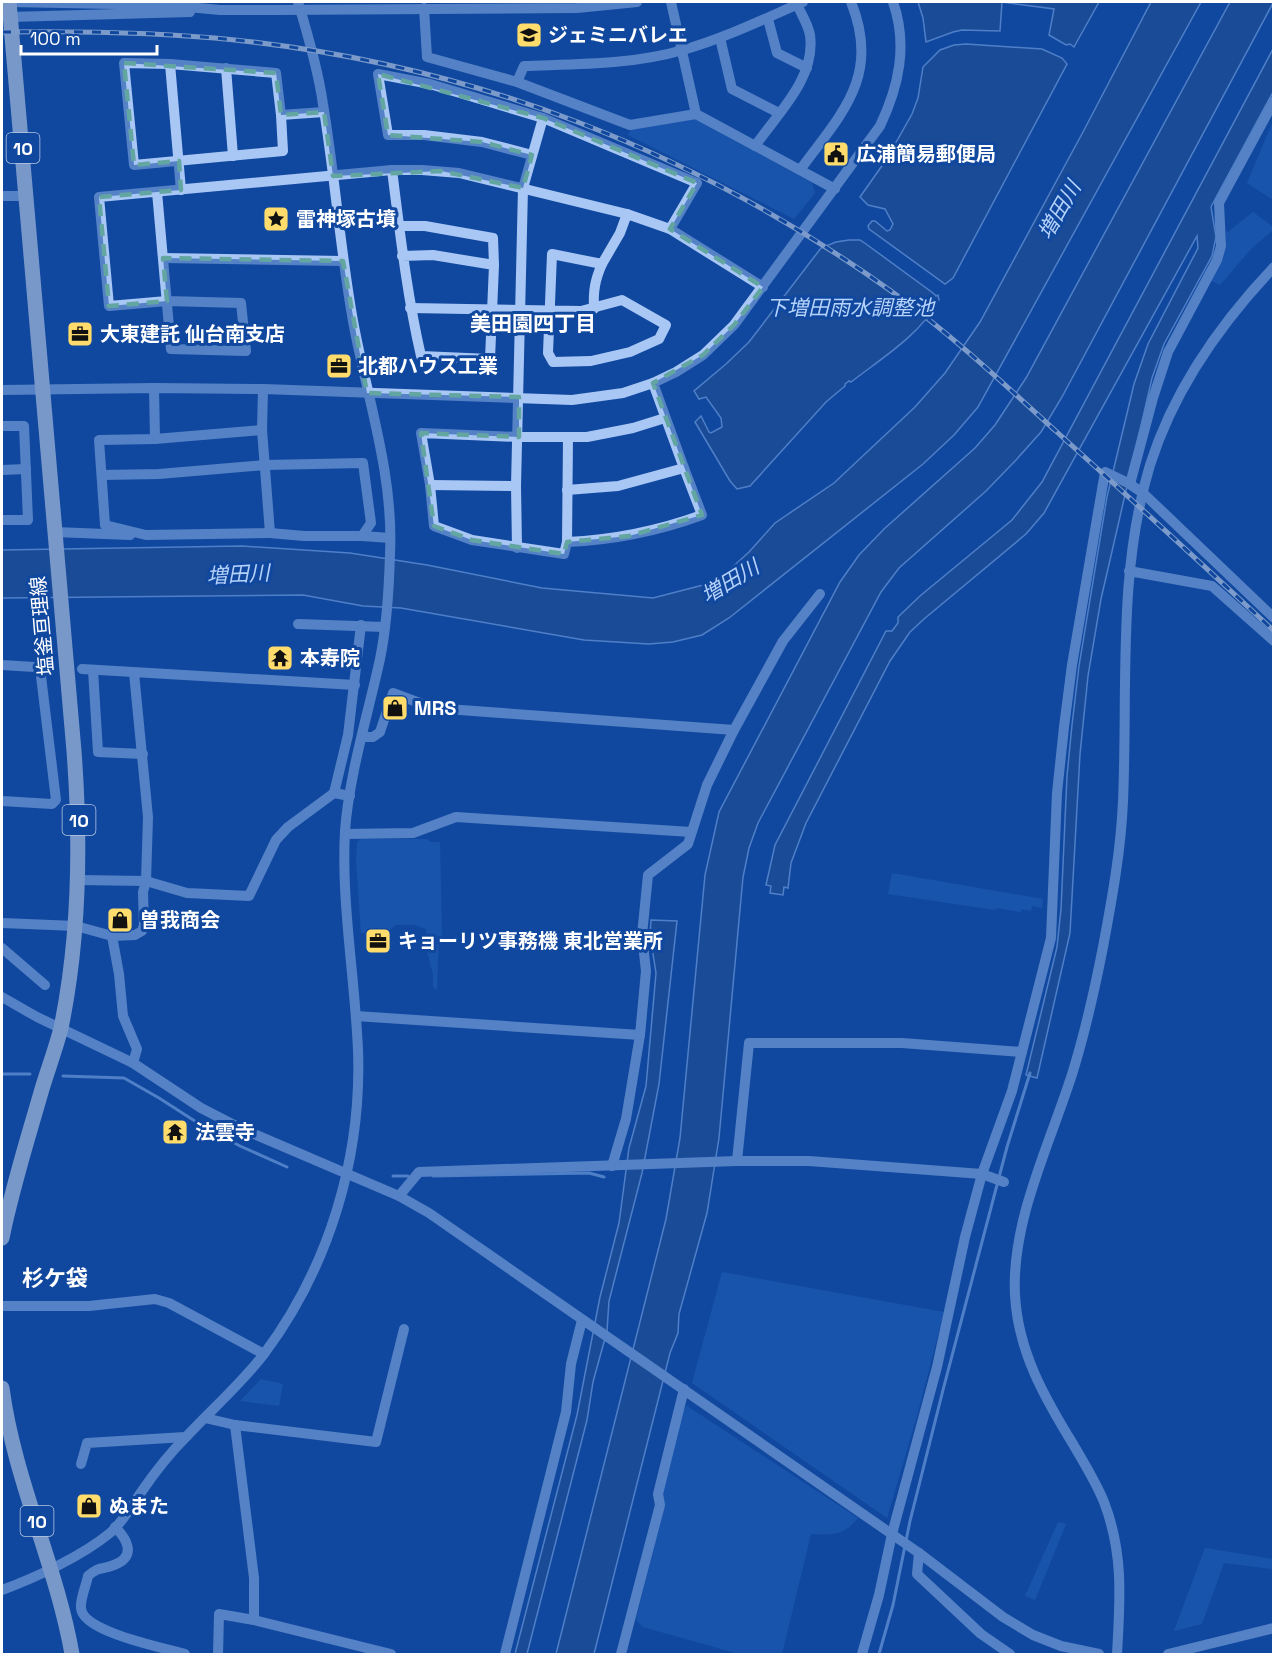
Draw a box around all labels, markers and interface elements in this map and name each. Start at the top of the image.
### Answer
scale bar [21,18,158,56]
school or university icon: ジェミニバレエ [514,20,544,50]
place label: ジェミニバレエ [548,22,688,48]
text: 100 m [30,27,81,50]
road number: 10 [7,133,40,163]
public building icon: 広浦簡易郵便局 [821,139,851,169]
place label: 広浦簡易郵便局 [856,141,996,167]
water label: 増田川 [1032,174,1087,244]
place icon: 雷神塚古墳 [261,204,291,234]
place label: 雷神塚古墳 [296,206,396,232]
water label: 下増田雨水調整池 [766,294,936,321]
district label: 美田園四丁目 [470,310,596,337]
office icon: 大東建託 仙台南支店 [65,319,95,349]
place label: 大東建託 仙台南支店 [100,321,285,347]
office icon: 北都ハウス工業 [324,351,354,381]
place label: 北都ハウス工業 [358,353,498,379]
water label: 増田川 [696,552,766,609]
water label: 増田川 [206,559,272,589]
street label: 塩釜亘理線 [25,575,59,677]
temple icon: 本寿院 [265,643,295,673]
place label: 本寿院 [300,645,360,671]
shop icon: MRS [380,693,410,723]
place label: MRS [414,695,456,721]
road number: 10 [62,805,96,835]
shop icon: 曽我商会 [105,905,135,935]
place label: 曽我商会 [140,907,220,933]
office icon: キョーリツ事務機 東北営業所 [363,926,393,956]
place label: キョーリツ事務機 東北営業所 [398,928,663,954]
temple icon: 法雲寺 [160,1117,190,1147]
place label: 法雲寺 [195,1119,255,1145]
district label: 杉ケ袋 [22,1264,88,1292]
shop icon: ぬまた [74,1491,104,1521]
place label: ぬまた [109,1493,169,1519]
road number: 10 [20,1506,54,1536]

